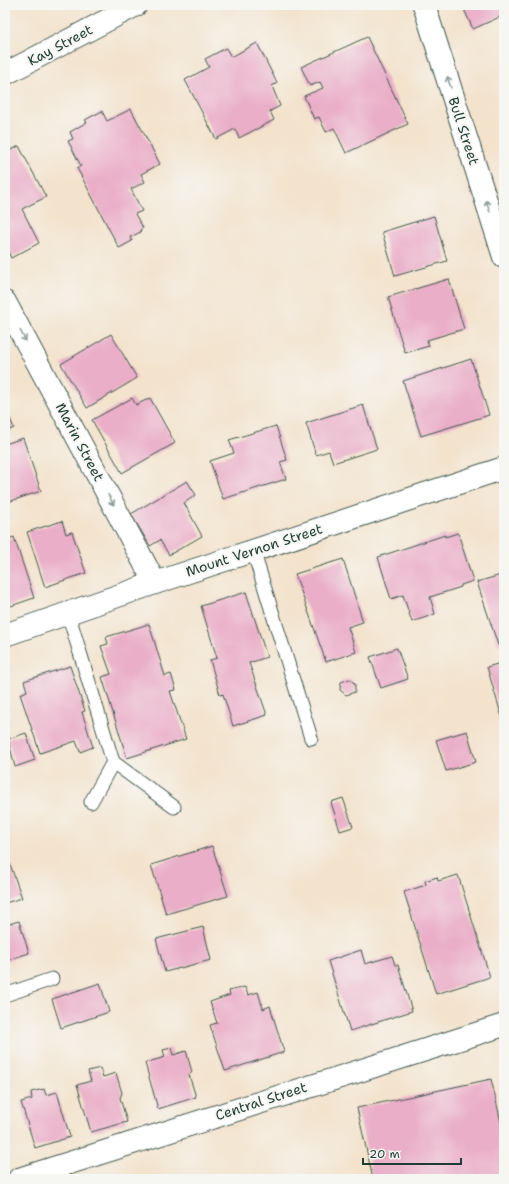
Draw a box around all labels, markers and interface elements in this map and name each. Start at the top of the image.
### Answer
street label: Kay Street [24,20,96,70]
one-way arrow [444,77,452,89]
street label: Bull Street [445,95,483,167]
one-way arrow [484,200,491,213]
one-way arrow [20,330,28,342]
street label: Marin Street [52,400,108,484]
one-way arrow [108,494,115,506]
street label: Mount Vernon Street [183,519,325,581]
street label: Central Street [213,1078,309,1124]
scale bar [363,1140,461,1166]
text: 20 m [369,1146,400,1162]

